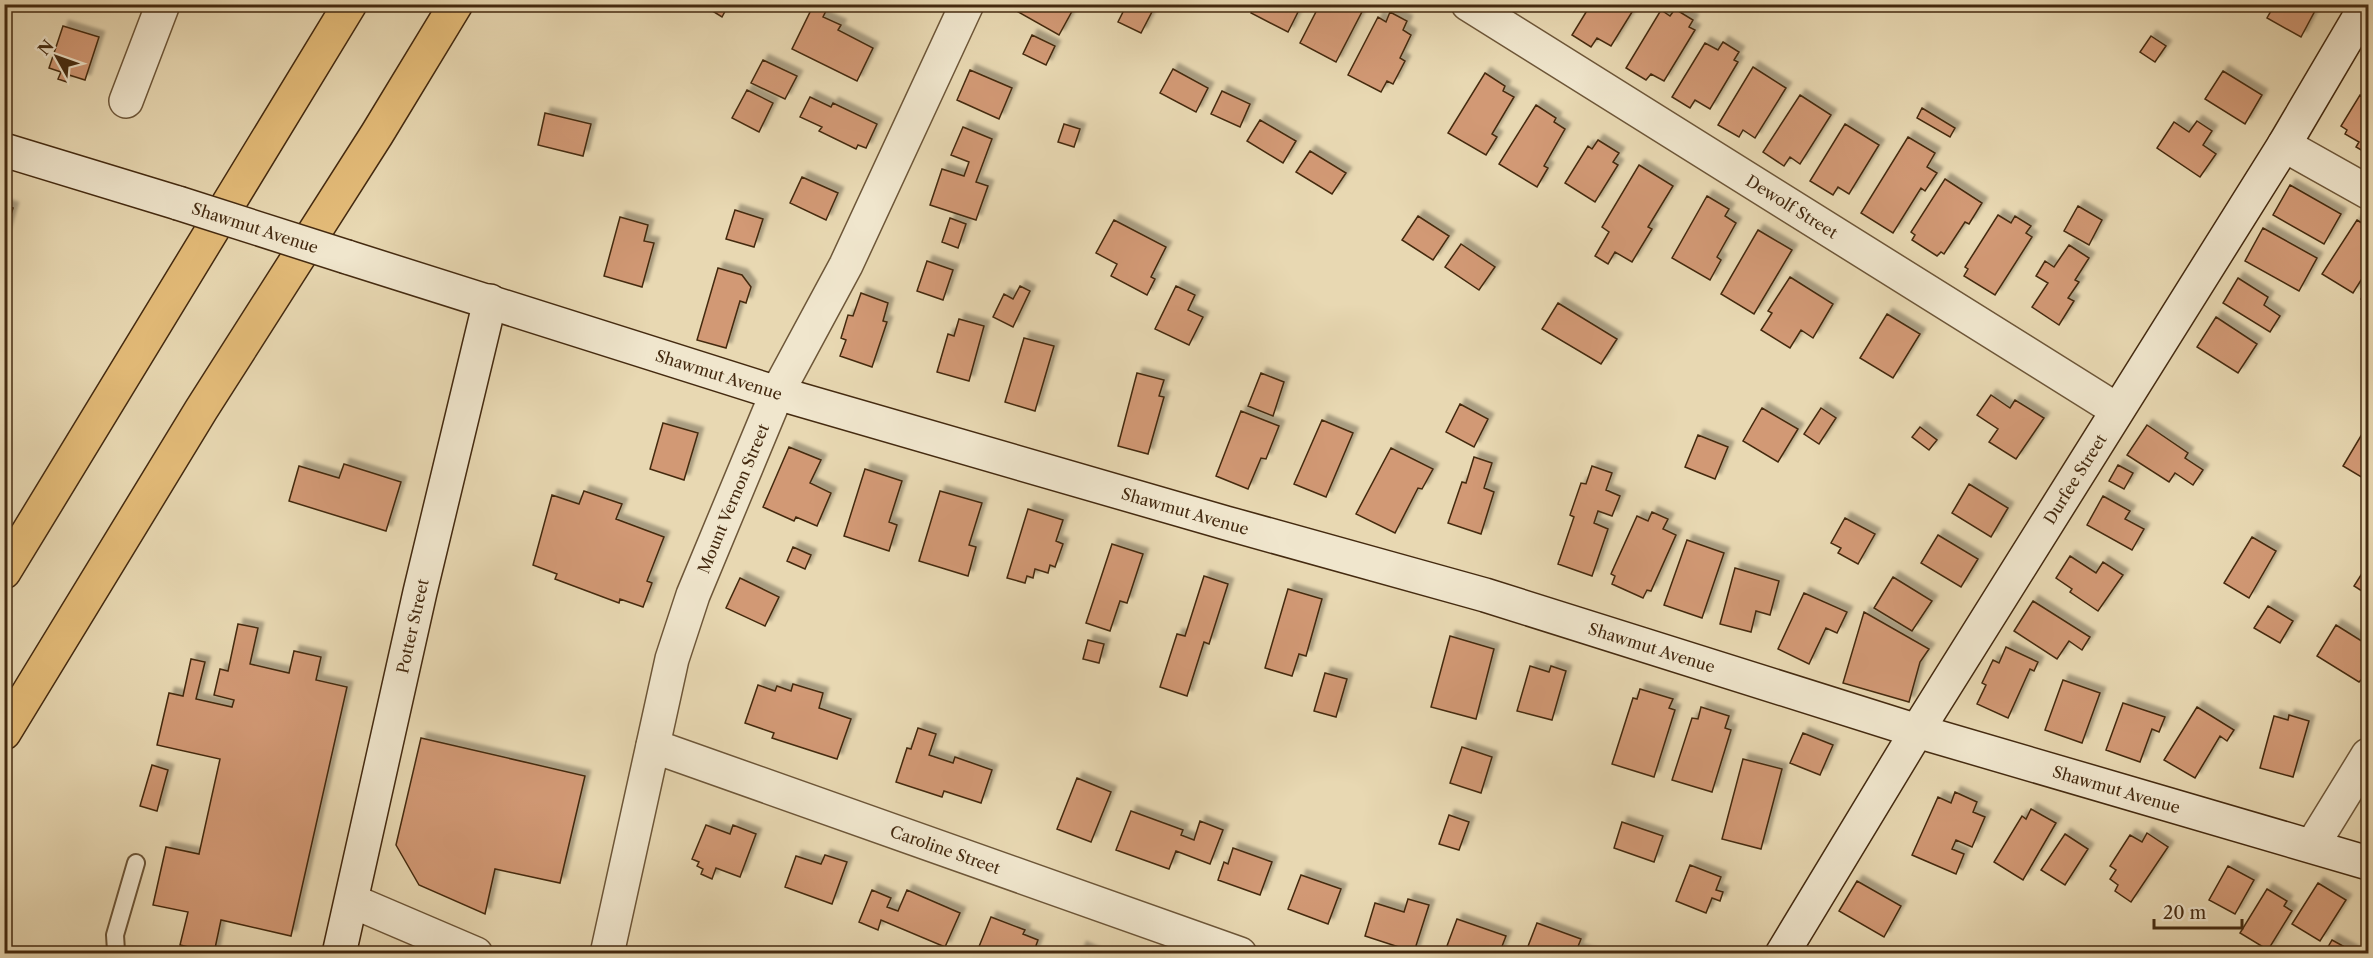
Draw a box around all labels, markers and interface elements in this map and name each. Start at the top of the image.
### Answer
north arrow [27,27,87,87]
text: N [33,36,58,59]
street label: Dewolf Street [1742,170,1842,243]
street label: Shawmut Avenue [189,198,321,257]
street label: Shawmut Avenue [653,345,785,404]
street label: Mount Vernon Street [693,420,773,576]
street label: Durfee Street [2039,430,2111,528]
street label: Shawmut Avenue [1119,483,1251,539]
street label: Potter Street [392,576,433,675]
street label: Shawmut Avenue [1586,618,1718,677]
street label: Shawmut Avenue [2050,761,2183,818]
street label: Caroline Street [887,821,1003,878]
scale bar [2154,892,2242,930]
text: 20 m [2163,902,2207,924]

